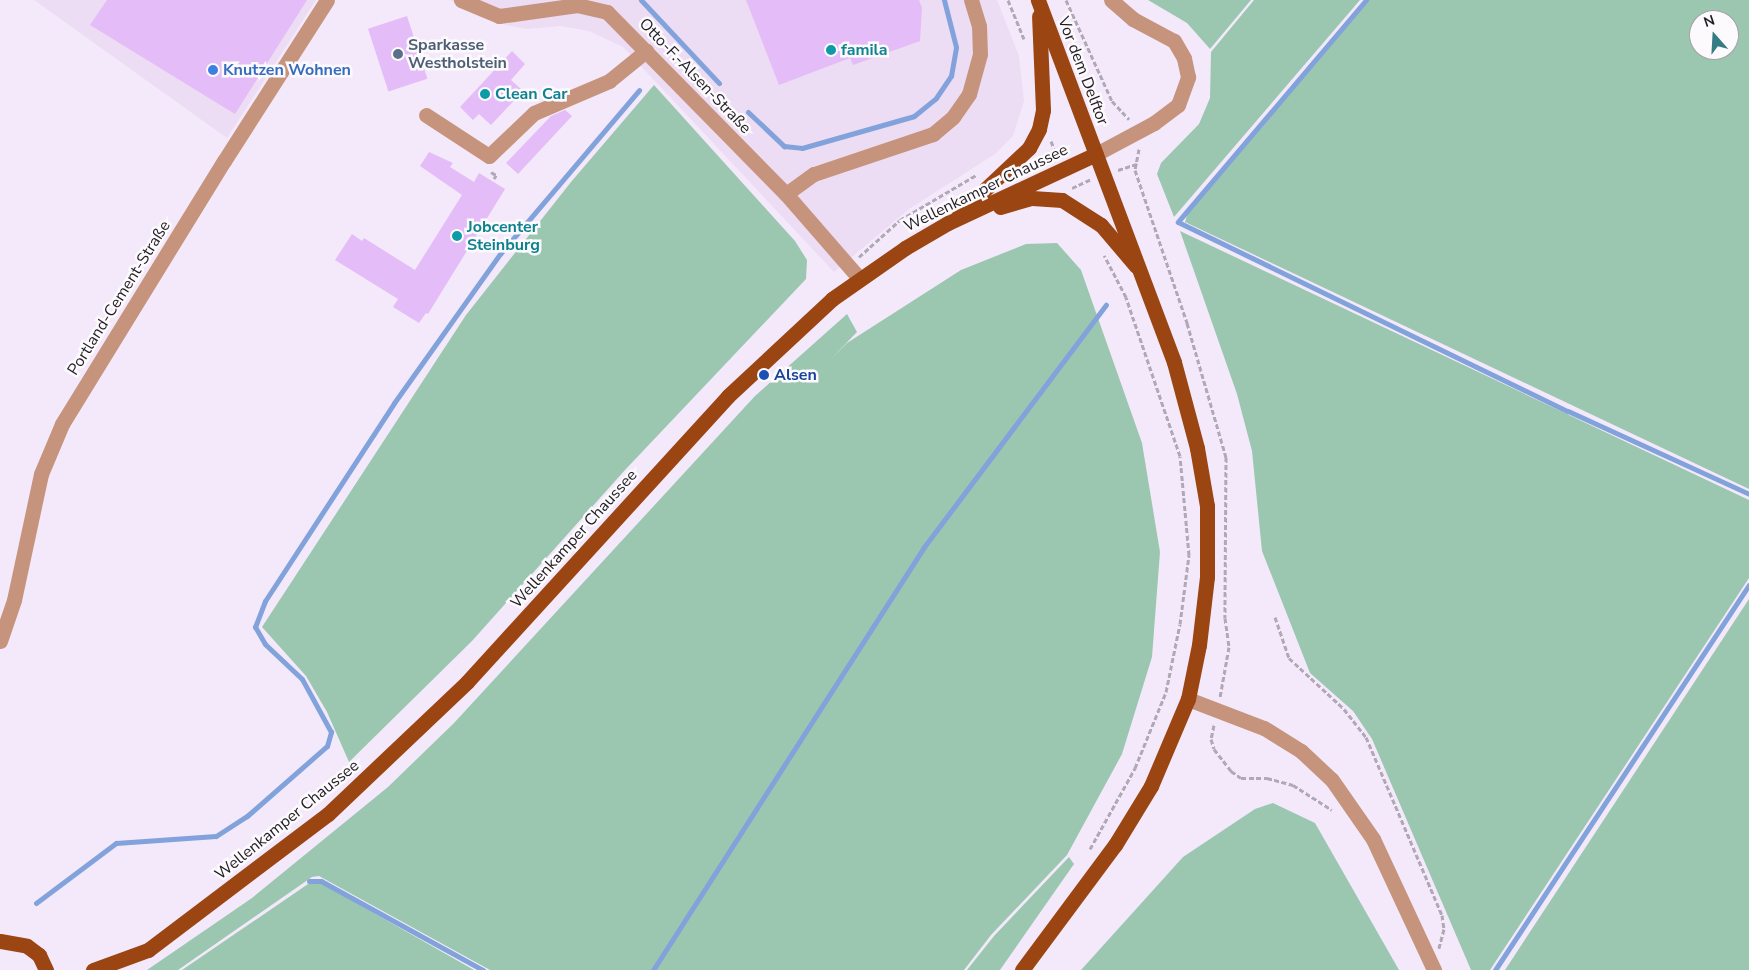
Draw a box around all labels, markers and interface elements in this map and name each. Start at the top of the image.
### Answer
north arrow [1689,10,1739,60]
text: N [1701,11,1717,32]
street label: Otto-F.-Alsen-Straße [635,14,755,138]
street label: Vor dem Delftor [1054,14,1112,128]
place label: Sparkasse Westholstein [408,35,507,73]
place label: famila [841,40,887,60]
marker: famila [825,44,837,56]
marker: Sparkasse Westholstein [392,48,404,60]
place label: Knutzen Wohnen [223,60,351,80]
marker: Knutzen Wohnen [207,64,219,76]
place label: Clean Car [495,84,568,104]
marker: Clean Car [479,88,491,100]
street label: Wellenkamper Chaussee [901,140,1071,236]
street label: Portland-Cement-Straße [64,217,174,379]
place label: Jobcenter Steinburg [467,217,540,255]
marker: Jobcenter Steinburg [451,230,463,242]
place label: Alsen [774,365,817,385]
marker: Alsen [758,369,770,381]
street label: Wellenkamper Chaussee [507,466,641,612]
street label: Wellenkamper Chaussee [211,756,363,884]

